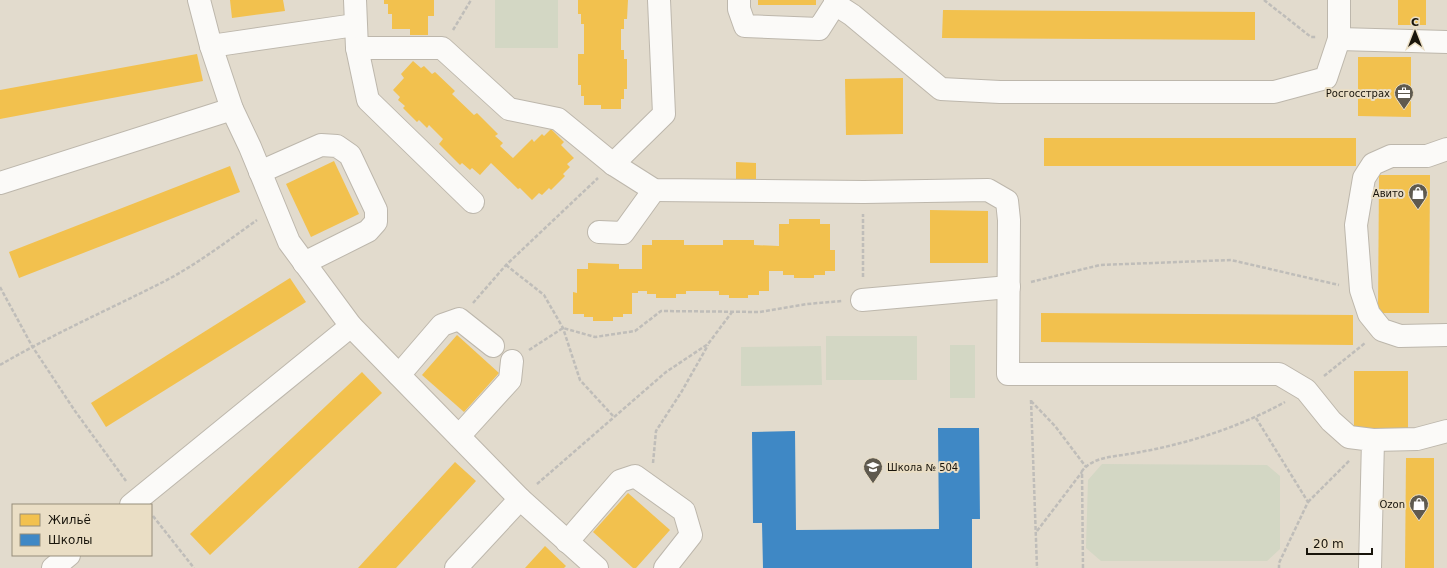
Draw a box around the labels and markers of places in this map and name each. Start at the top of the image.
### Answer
office icon: Росгосстрах [1393,82,1415,110]
place label: Росгосстрах [1326,88,1390,99]
shop icon: Авито [1407,182,1429,210]
place label: Авито [1373,188,1404,199]
school or university icon: Школа № 504 [862,456,884,484]
place label: Школа № 504 [887,462,958,473]
shop icon: Ozon [1408,493,1430,521]
place label: Ozon [1379,499,1405,510]

